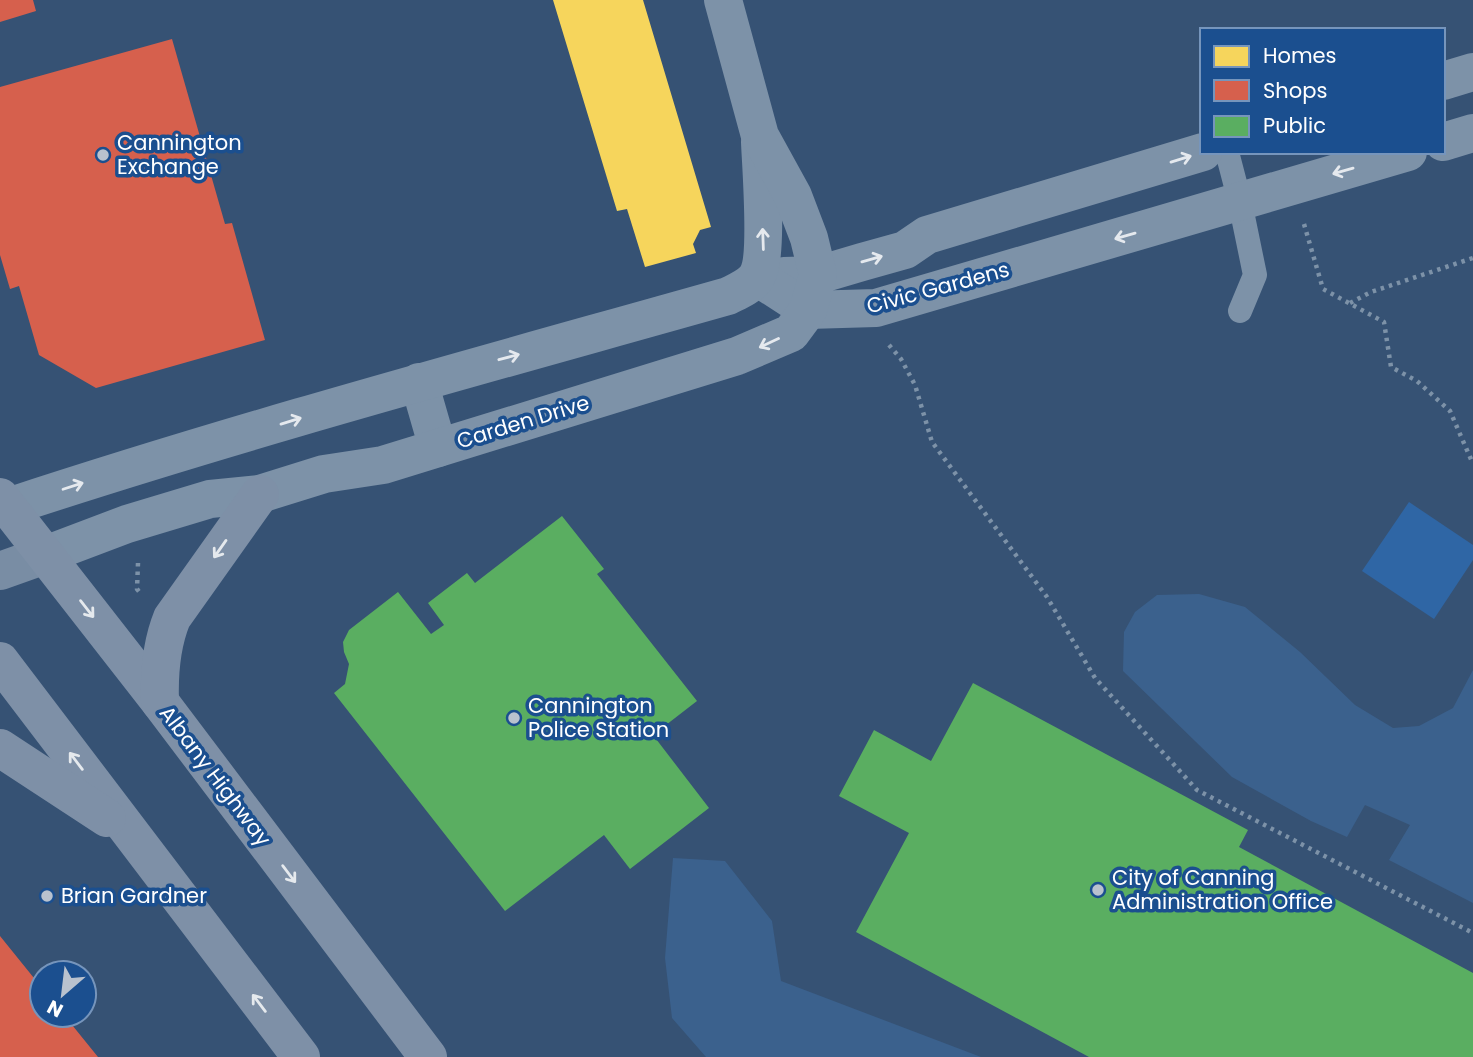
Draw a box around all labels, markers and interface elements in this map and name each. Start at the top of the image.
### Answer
legend [1200,28,1445,154]
text: Homes [1263,41,1337,70]
text: Shops [1263,76,1327,105]
text: Public [1263,111,1326,140]
place label: Cannington Exchange [117,128,242,181]
marker: Cannington Exchange [95,147,111,163]
one-way arrow [1170,151,1192,164]
one-way arrow [1332,166,1354,179]
one-way arrow [756,228,769,251]
one-way arrow [1114,230,1136,243]
one-way arrow [861,252,883,265]
street label: Civic Gardens [863,255,1012,321]
one-way arrow [759,337,781,350]
one-way arrow [497,350,520,363]
street label: Carden Drive [453,388,593,455]
one-way arrow [279,413,301,426]
one-way arrow [61,478,83,491]
one-way arrow [213,539,228,558]
one-way arrow [79,599,94,617]
place label: Cannington Police Station [528,691,669,744]
street label: Albany Highway [153,699,278,852]
marker: Cannington Police Station [506,710,522,726]
one-way arrow [68,752,83,771]
place label: City of Canning Administration Office [1112,863,1333,916]
one-way arrow [282,864,297,883]
place label: Brian Gardner [61,881,207,910]
marker: City of Canning Administration Office [1090,882,1106,898]
marker: Brian Gardner [39,888,55,904]
north arrow [28,959,98,1029]
text: N [43,993,68,1024]
one-way arrow [252,994,267,1012]

